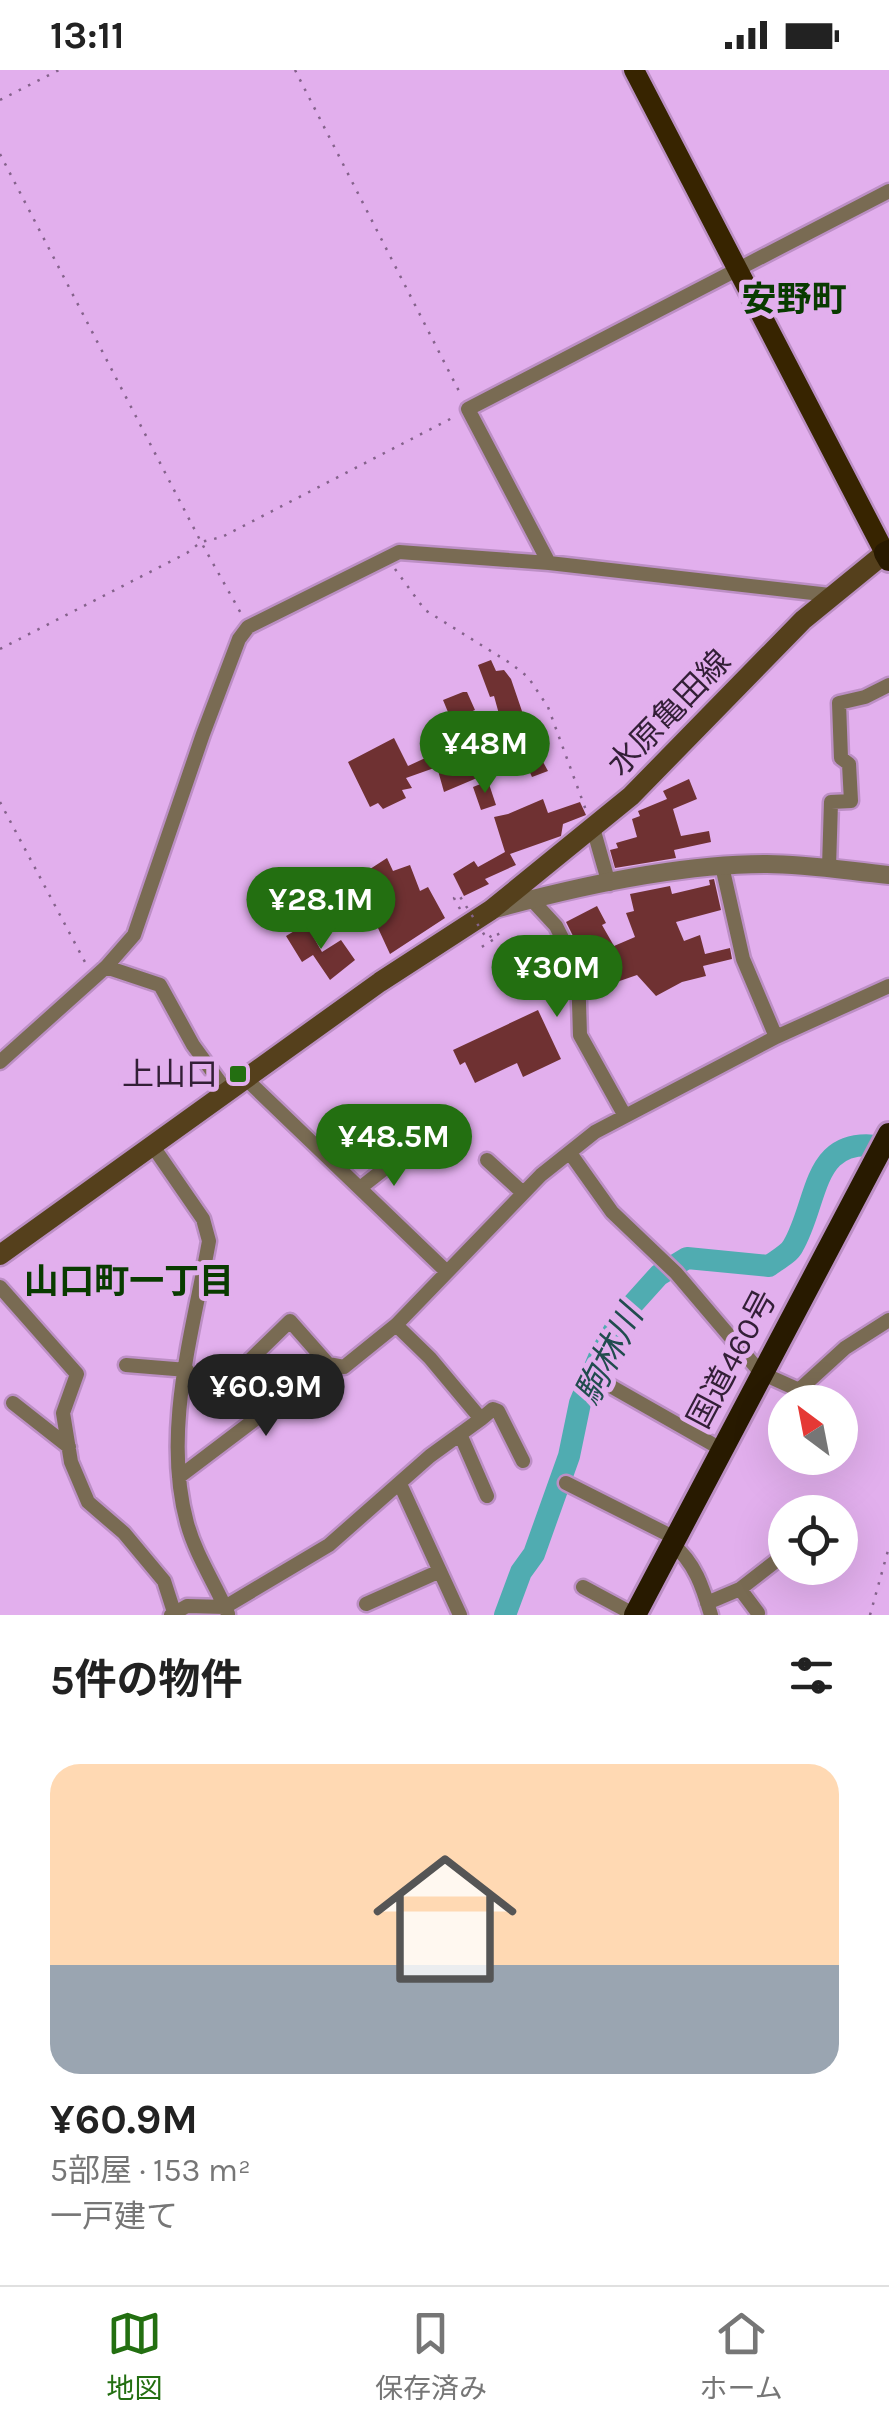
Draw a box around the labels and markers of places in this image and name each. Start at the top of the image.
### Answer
pin: ¥48M [426,711,544,796]
pin: ¥28.1M [240,867,402,952]
pin: ¥30M [498,935,616,1020]
place label: 上山口 [122,1056,218,1093]
marker: 上山口 [227,1063,249,1085]
pin: ¥48.5M [313,1104,475,1189]
pin: ¥60.9M [185,1354,347,1439]

